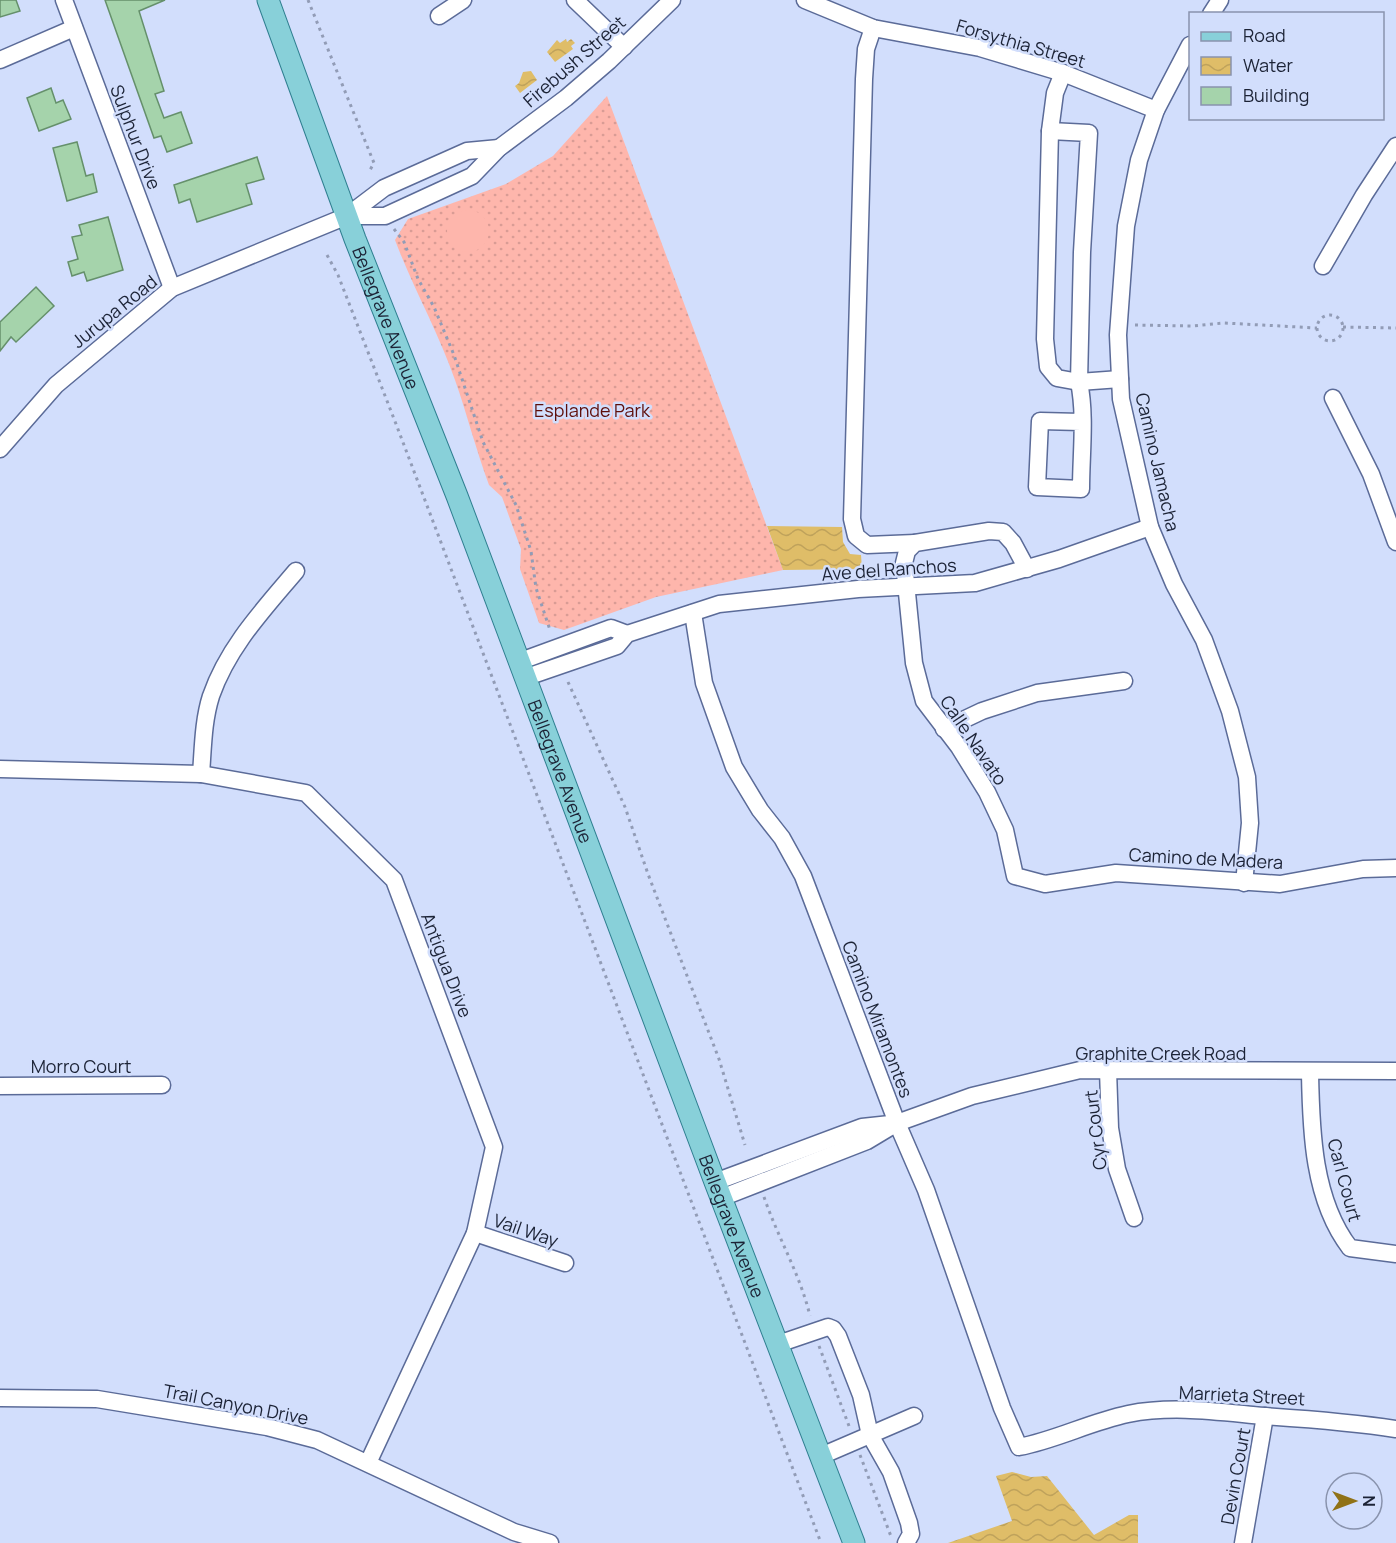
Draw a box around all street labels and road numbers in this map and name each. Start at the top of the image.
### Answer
street label: Firebush Street [518,10,630,112]
street label: Forsythia Street [954,13,1088,73]
street label: Sulphur Drive [105,81,167,193]
street label: Bellegrave Avenue [347,243,425,393]
street label: Jurupa Road [66,269,162,353]
street label: Camino Jamacha [1130,390,1186,534]
street label: Ave del Ranchos [821,552,957,586]
street label: Calle Navato [935,690,1013,790]
street label: Bellegrave Avenue [523,696,598,846]
street label: Camino de Madera [1128,842,1284,874]
street label: Antigua Drive [416,909,478,1021]
street label: Camino Miramontes [837,937,919,1101]
street label: Graphite Creek Road [1076,1041,1246,1065]
street label: Morro Court [31,1054,131,1078]
street label: Cyr Court [1078,1089,1112,1171]
street label: Carl Court [1322,1136,1368,1224]
street label: Bellegrave Avenue [694,1151,770,1301]
street label: Vail Way [490,1208,562,1252]
street label: Trail Canyon Drive [161,1378,311,1430]
street label: Marrieta Street [1178,1380,1306,1410]
street label: Devin Court [1215,1426,1255,1526]

